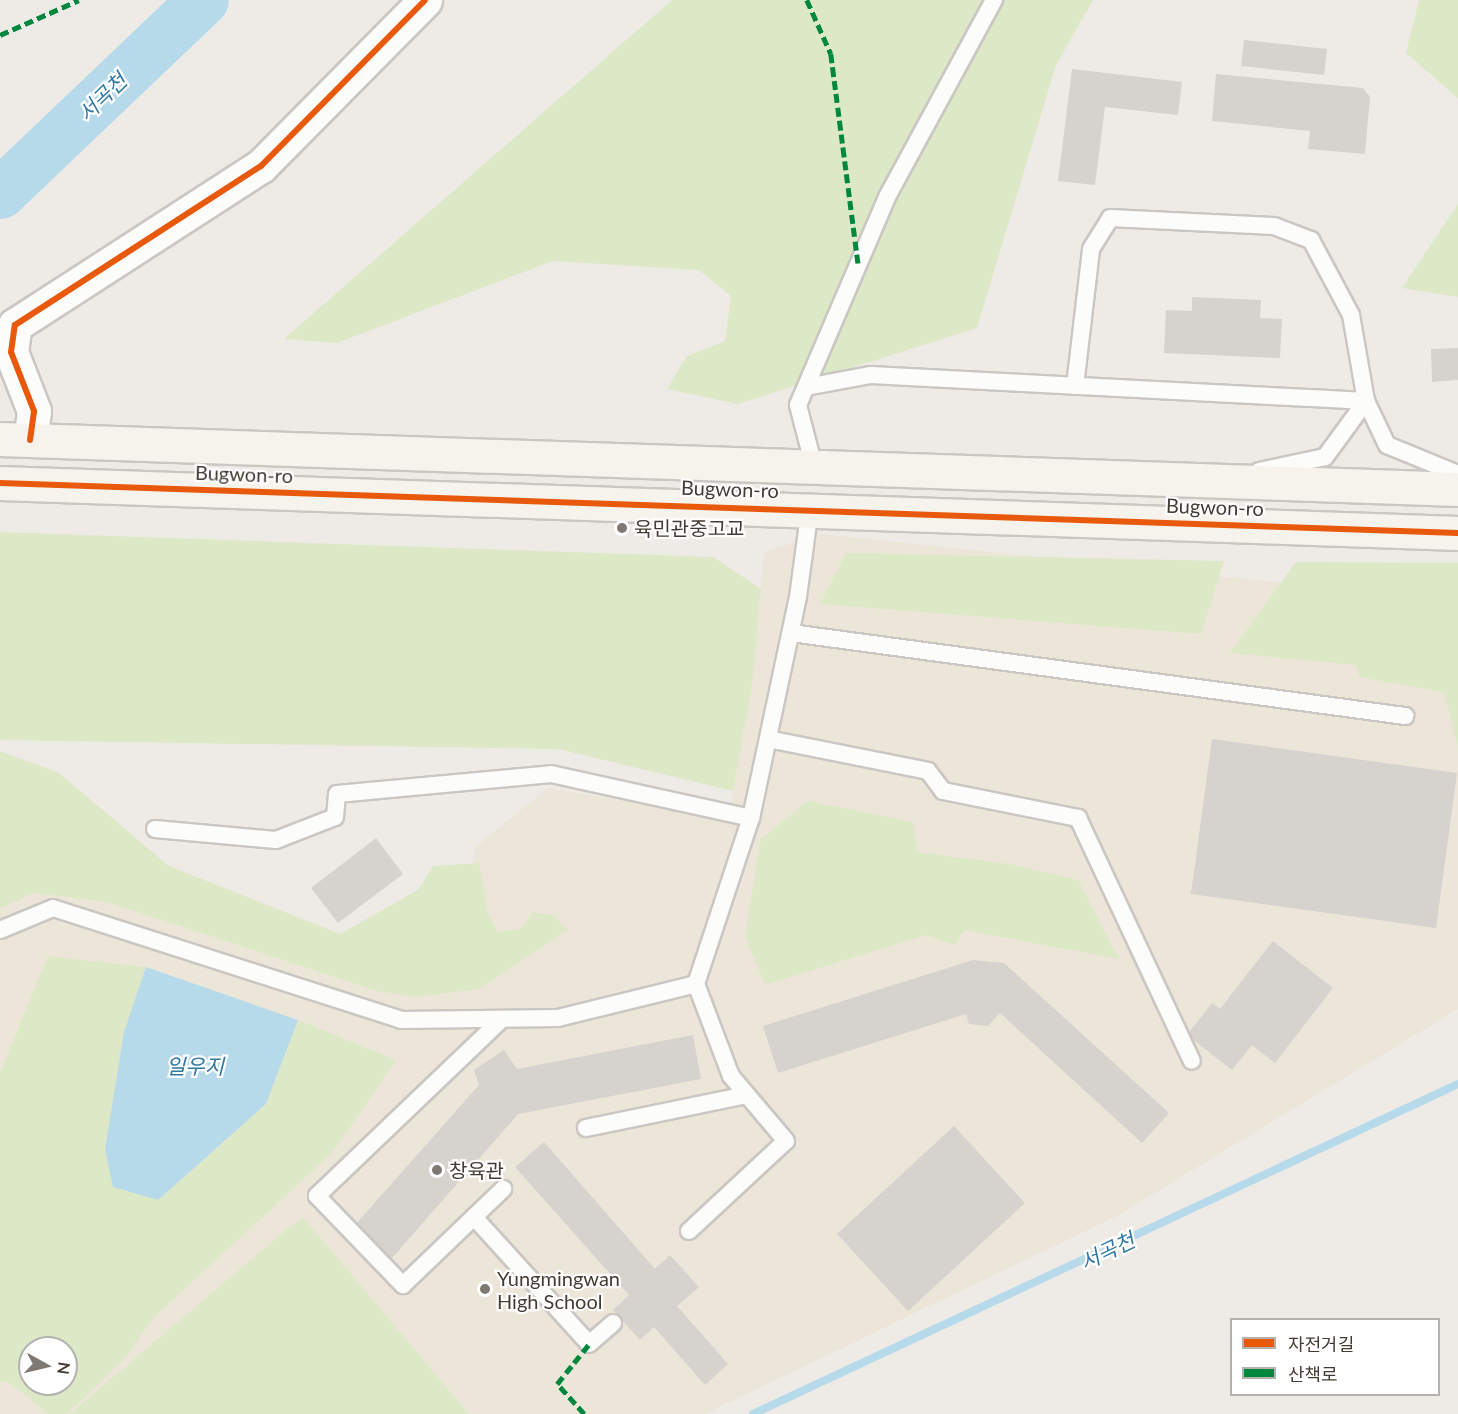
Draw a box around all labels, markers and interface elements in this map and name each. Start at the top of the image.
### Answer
water label: 서곡천 [72,68,132,126]
street label: Bugwon-ro [195,460,293,488]
street label: Bugwon-ro [681,475,779,503]
street label: Bugwon-ro [1166,493,1264,521]
place label: 육민관중고교 [634,516,744,540]
marker: 육민관중고교 [615,521,629,535]
water label: 일우지 [166,1053,224,1079]
place label: 창육관 [449,1158,504,1182]
marker: 창육관 [430,1163,444,1177]
water label: 서곡천 [1075,1227,1139,1275]
place label: Yungmingwan High School [497,1266,620,1313]
marker: Yungmingwan High School [478,1282,492,1296]
legend [1230,1318,1440,1396]
text: 자전거길 [1288,1333,1354,1355]
north arrow [18,1336,78,1396]
text: N [54,1361,75,1376]
text: 산책로 [1288,1363,1338,1385]

